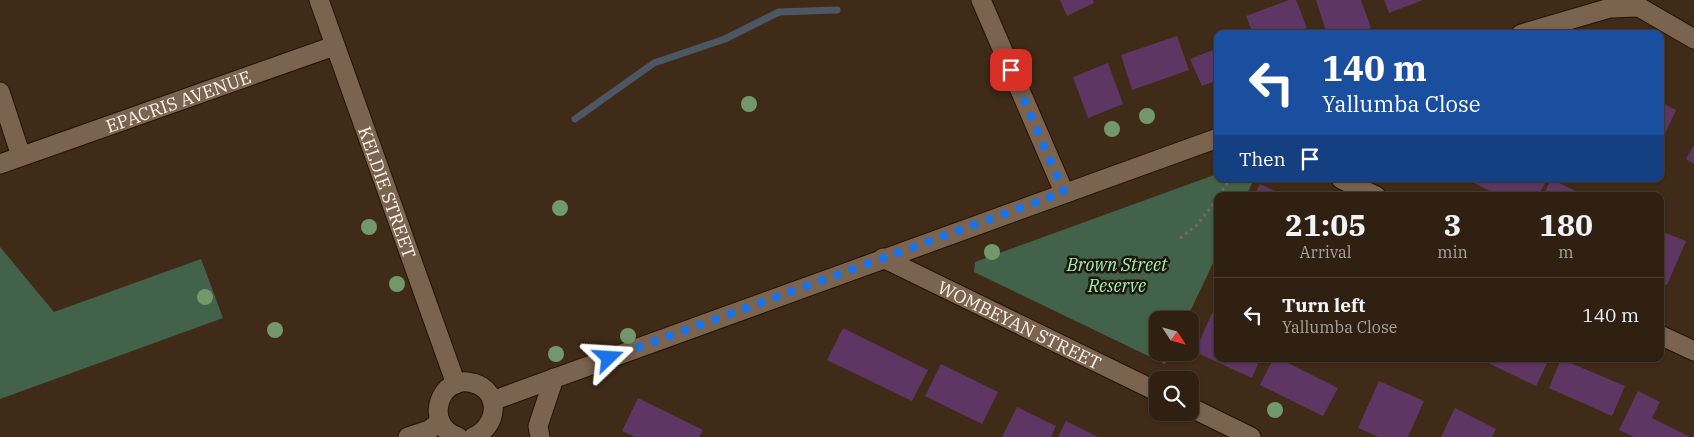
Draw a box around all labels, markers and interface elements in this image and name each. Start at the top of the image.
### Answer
text: 140 m [1322,45,1427,91]
pin [990,49,1032,91]
icon: left [1239,50,1304,115]
icon: arrive [997,56,1025,84]
street label: EPACRIS AVENUE [102,65,254,137]
text: Yallumba Close [1322,89,1481,118]
street label: KELDIE STREET [353,123,422,262]
icon: arrive [1296,145,1324,173]
text: Then [1239,147,1286,171]
text: 21:05 [1285,205,1366,244]
text: 3 [1444,205,1462,244]
text: 180 [1539,205,1593,244]
text: Arrival [1300,242,1352,262]
text: min [1437,242,1468,262]
text: m [1558,242,1574,262]
park label: Brown Street Reserve [1066,253,1168,297]
street label: WOMBEYAN STREET [934,275,1105,374]
text: Turn left [1282,293,1365,317]
icon: left [1239,301,1267,329]
text: 140 m [1582,303,1639,327]
north arrow [1149,311,1199,361]
map controls [1149,311,1199,421]
text: Yallumba Close [1282,317,1397,337]
position arrow [582,331,634,383]
button: search [1149,371,1199,421]

